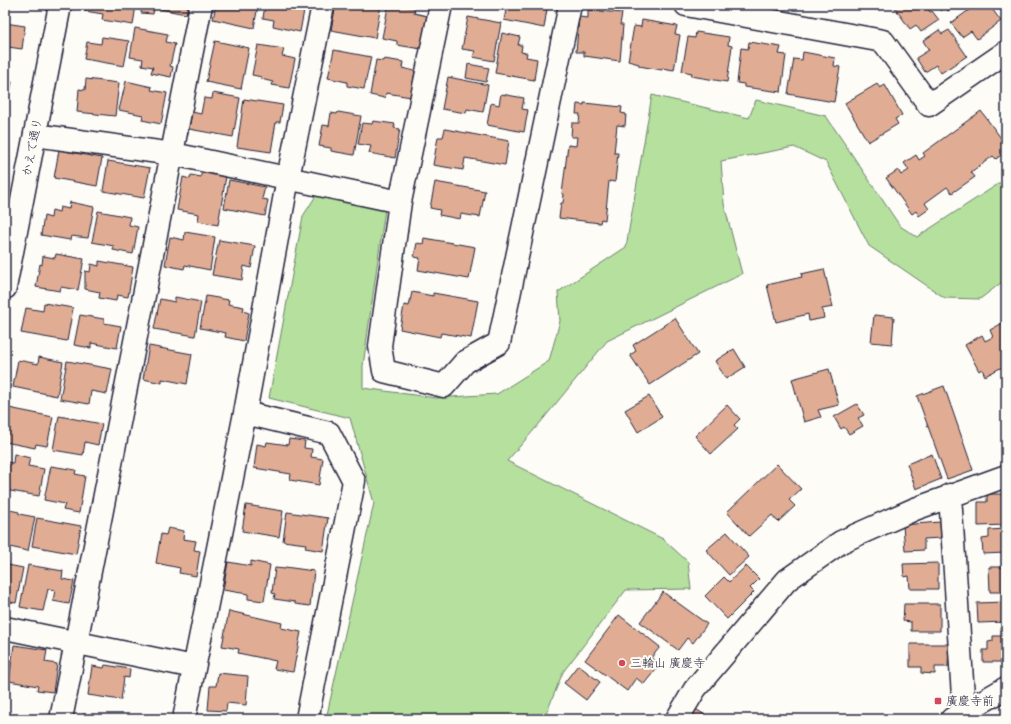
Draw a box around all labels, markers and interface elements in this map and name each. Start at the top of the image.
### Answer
street label: かえで通り [16,116,48,178]
place label: 三輪山 廣慶寺 [630,652,705,674]
marker: 三輪山 廣慶寺 [617,658,627,668]
place label: 廣慶寺前 [946,690,994,712]
marker: 廣慶寺前 [933,696,943,706]

